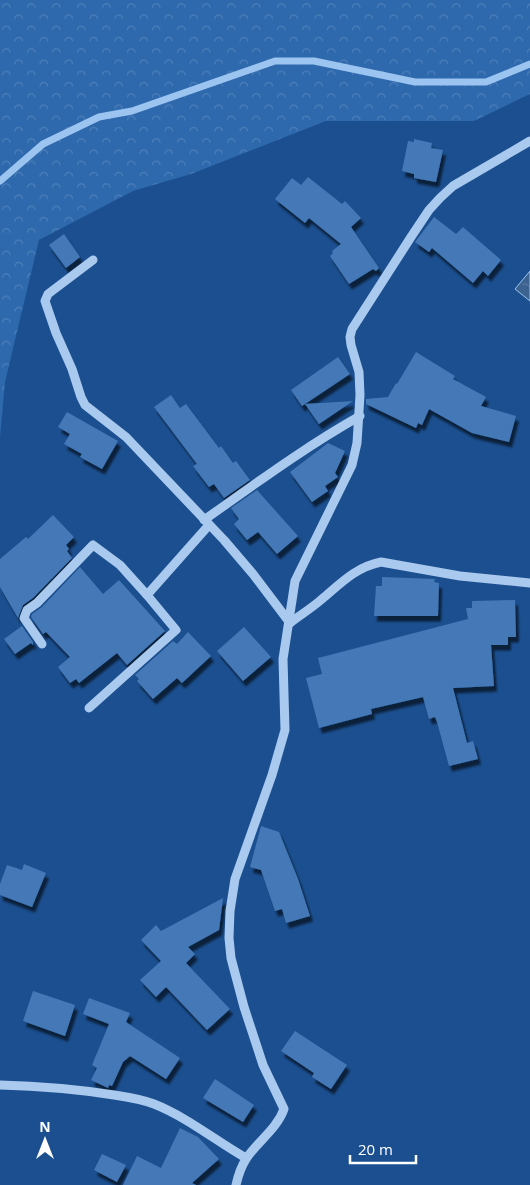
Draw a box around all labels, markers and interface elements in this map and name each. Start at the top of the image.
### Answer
north arrow [20,1115,70,1165]
text: N [39,1117,51,1136]
scale bar [350,1132,416,1164]
text: 20 m [358,1139,393,1159]

